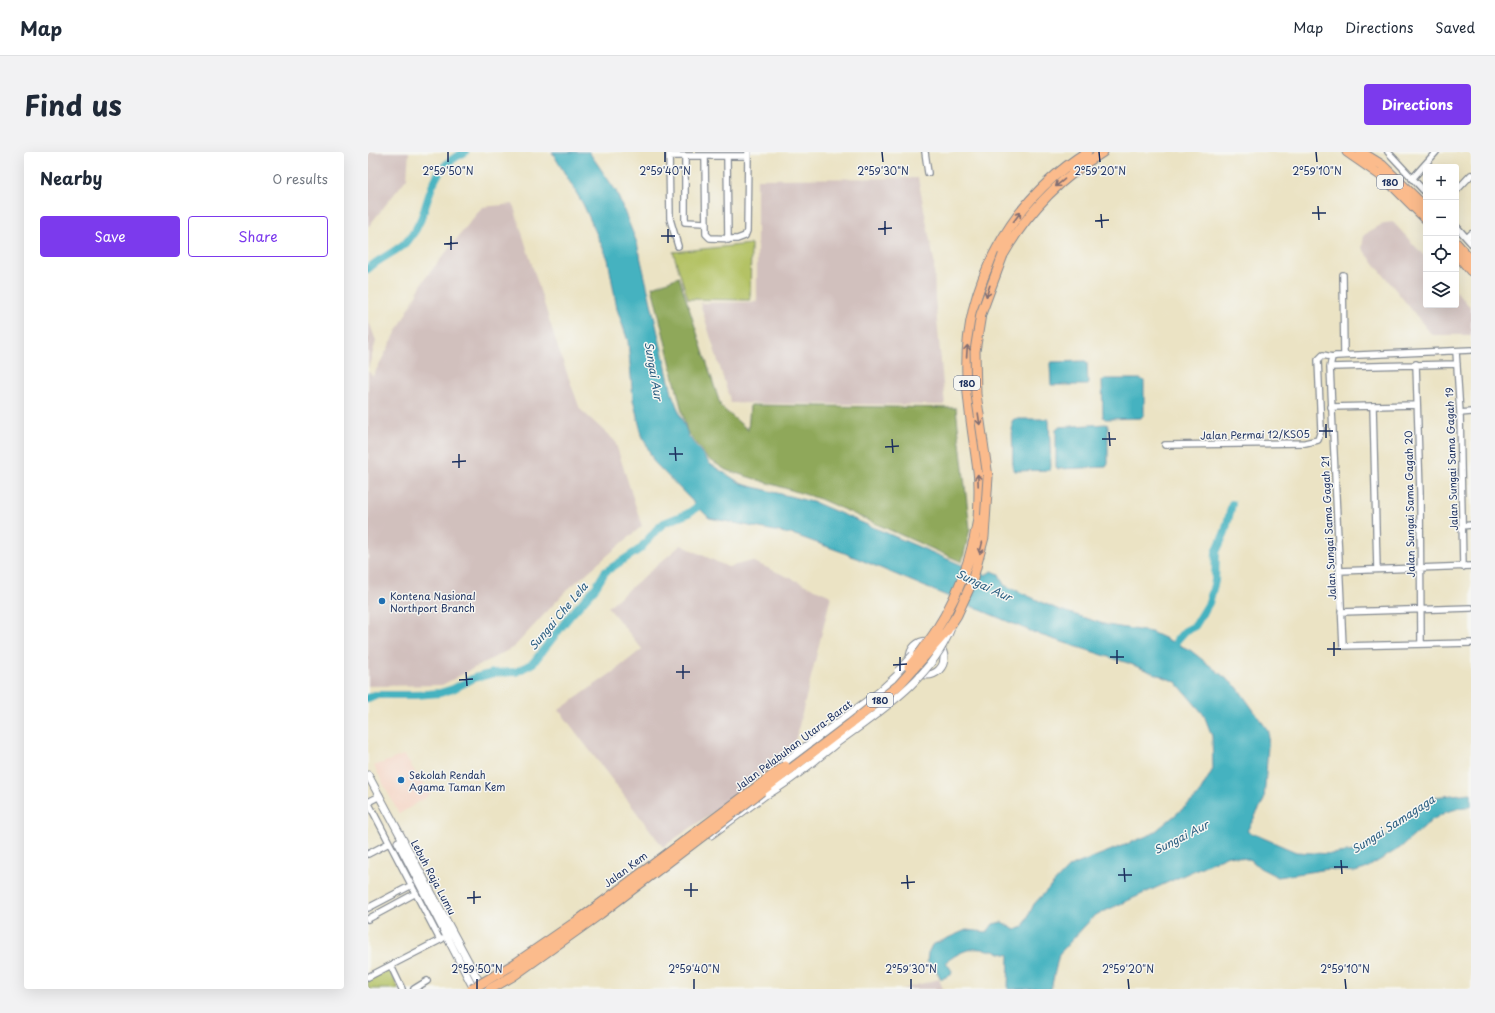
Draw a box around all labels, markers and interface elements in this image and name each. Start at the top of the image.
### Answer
text: Map [20,14,62,42]
text: Map [1293,17,1323,38]
text: Directions [1345,17,1413,38]
text: Saved [1435,17,1475,38]
text: Find us [24,83,122,126]
button: Directions [1364,84,1471,125]
text: 2°59'50"N [422,163,474,178]
text: 2°59'40"N [639,163,691,178]
text: 2°59'30"N [857,163,909,178]
text: 2°59'20"N [1074,163,1126,178]
text: 2°59'10"N [1292,163,1342,178]
map controls [1423,164,1459,308]
button: + [1423,164,1459,200]
text: Nearby [40,165,102,191]
text: 0 results [273,169,328,188]
road number: 180 [1377,175,1403,189]
one-way arrow [1055,178,1065,187]
button: − [1423,200,1459,236]
one-way arrow [1012,212,1021,223]
button: Save [40,216,180,257]
button: Share [188,216,328,257]
button: locate [1423,236,1459,272]
button: layers [1423,272,1459,308]
one-way arrow [984,284,992,296]
water label: Sungai Aur [640,340,668,404]
one-way arrow [964,345,971,358]
road number: 180 [954,376,980,390]
street label: Jalan Sungai Sama Gagah 19 [1441,387,1461,531]
one-way arrow [975,412,983,425]
street label: Jalan Permai 12/KS05 [1200,426,1310,442]
street label: Jalan Sungai Sama Gagah 20 [1400,430,1418,578]
street label: Jalan Sungai Sama Gagah 21 [1317,456,1339,600]
one-way arrow [975,474,982,487]
one-way arrow [977,541,985,554]
water label: Sungai Aur [953,565,1016,606]
water label: Sungai Che Lela [524,577,592,654]
place label: Kontena Nasional Northport Branch [390,588,476,615]
marker: Kontena Nasional Northport Branch [377,596,387,606]
road number: 180 [867,693,893,707]
street label: Jalan Pelabuhan Utara-Barat [731,696,855,794]
place label: Sekolah Rendah Agama Taman Kem [409,767,505,794]
marker: Sekolah Rendah Agama Taman Kem [396,775,406,785]
water label: Sungai Samagaga [1348,790,1439,857]
water label: Sungai Aur [1151,815,1213,858]
street label: Lebuh Raja Lumu [408,837,460,917]
street label: Jalan Kem [600,848,650,890]
text: 2°59'50"N [451,961,503,976]
text: 2°59'40"N [668,961,720,976]
text: 2°59'30"N [885,961,937,976]
text: 2°59'20"N [1102,961,1154,976]
text: 2°59'10"N [1320,961,1370,976]

